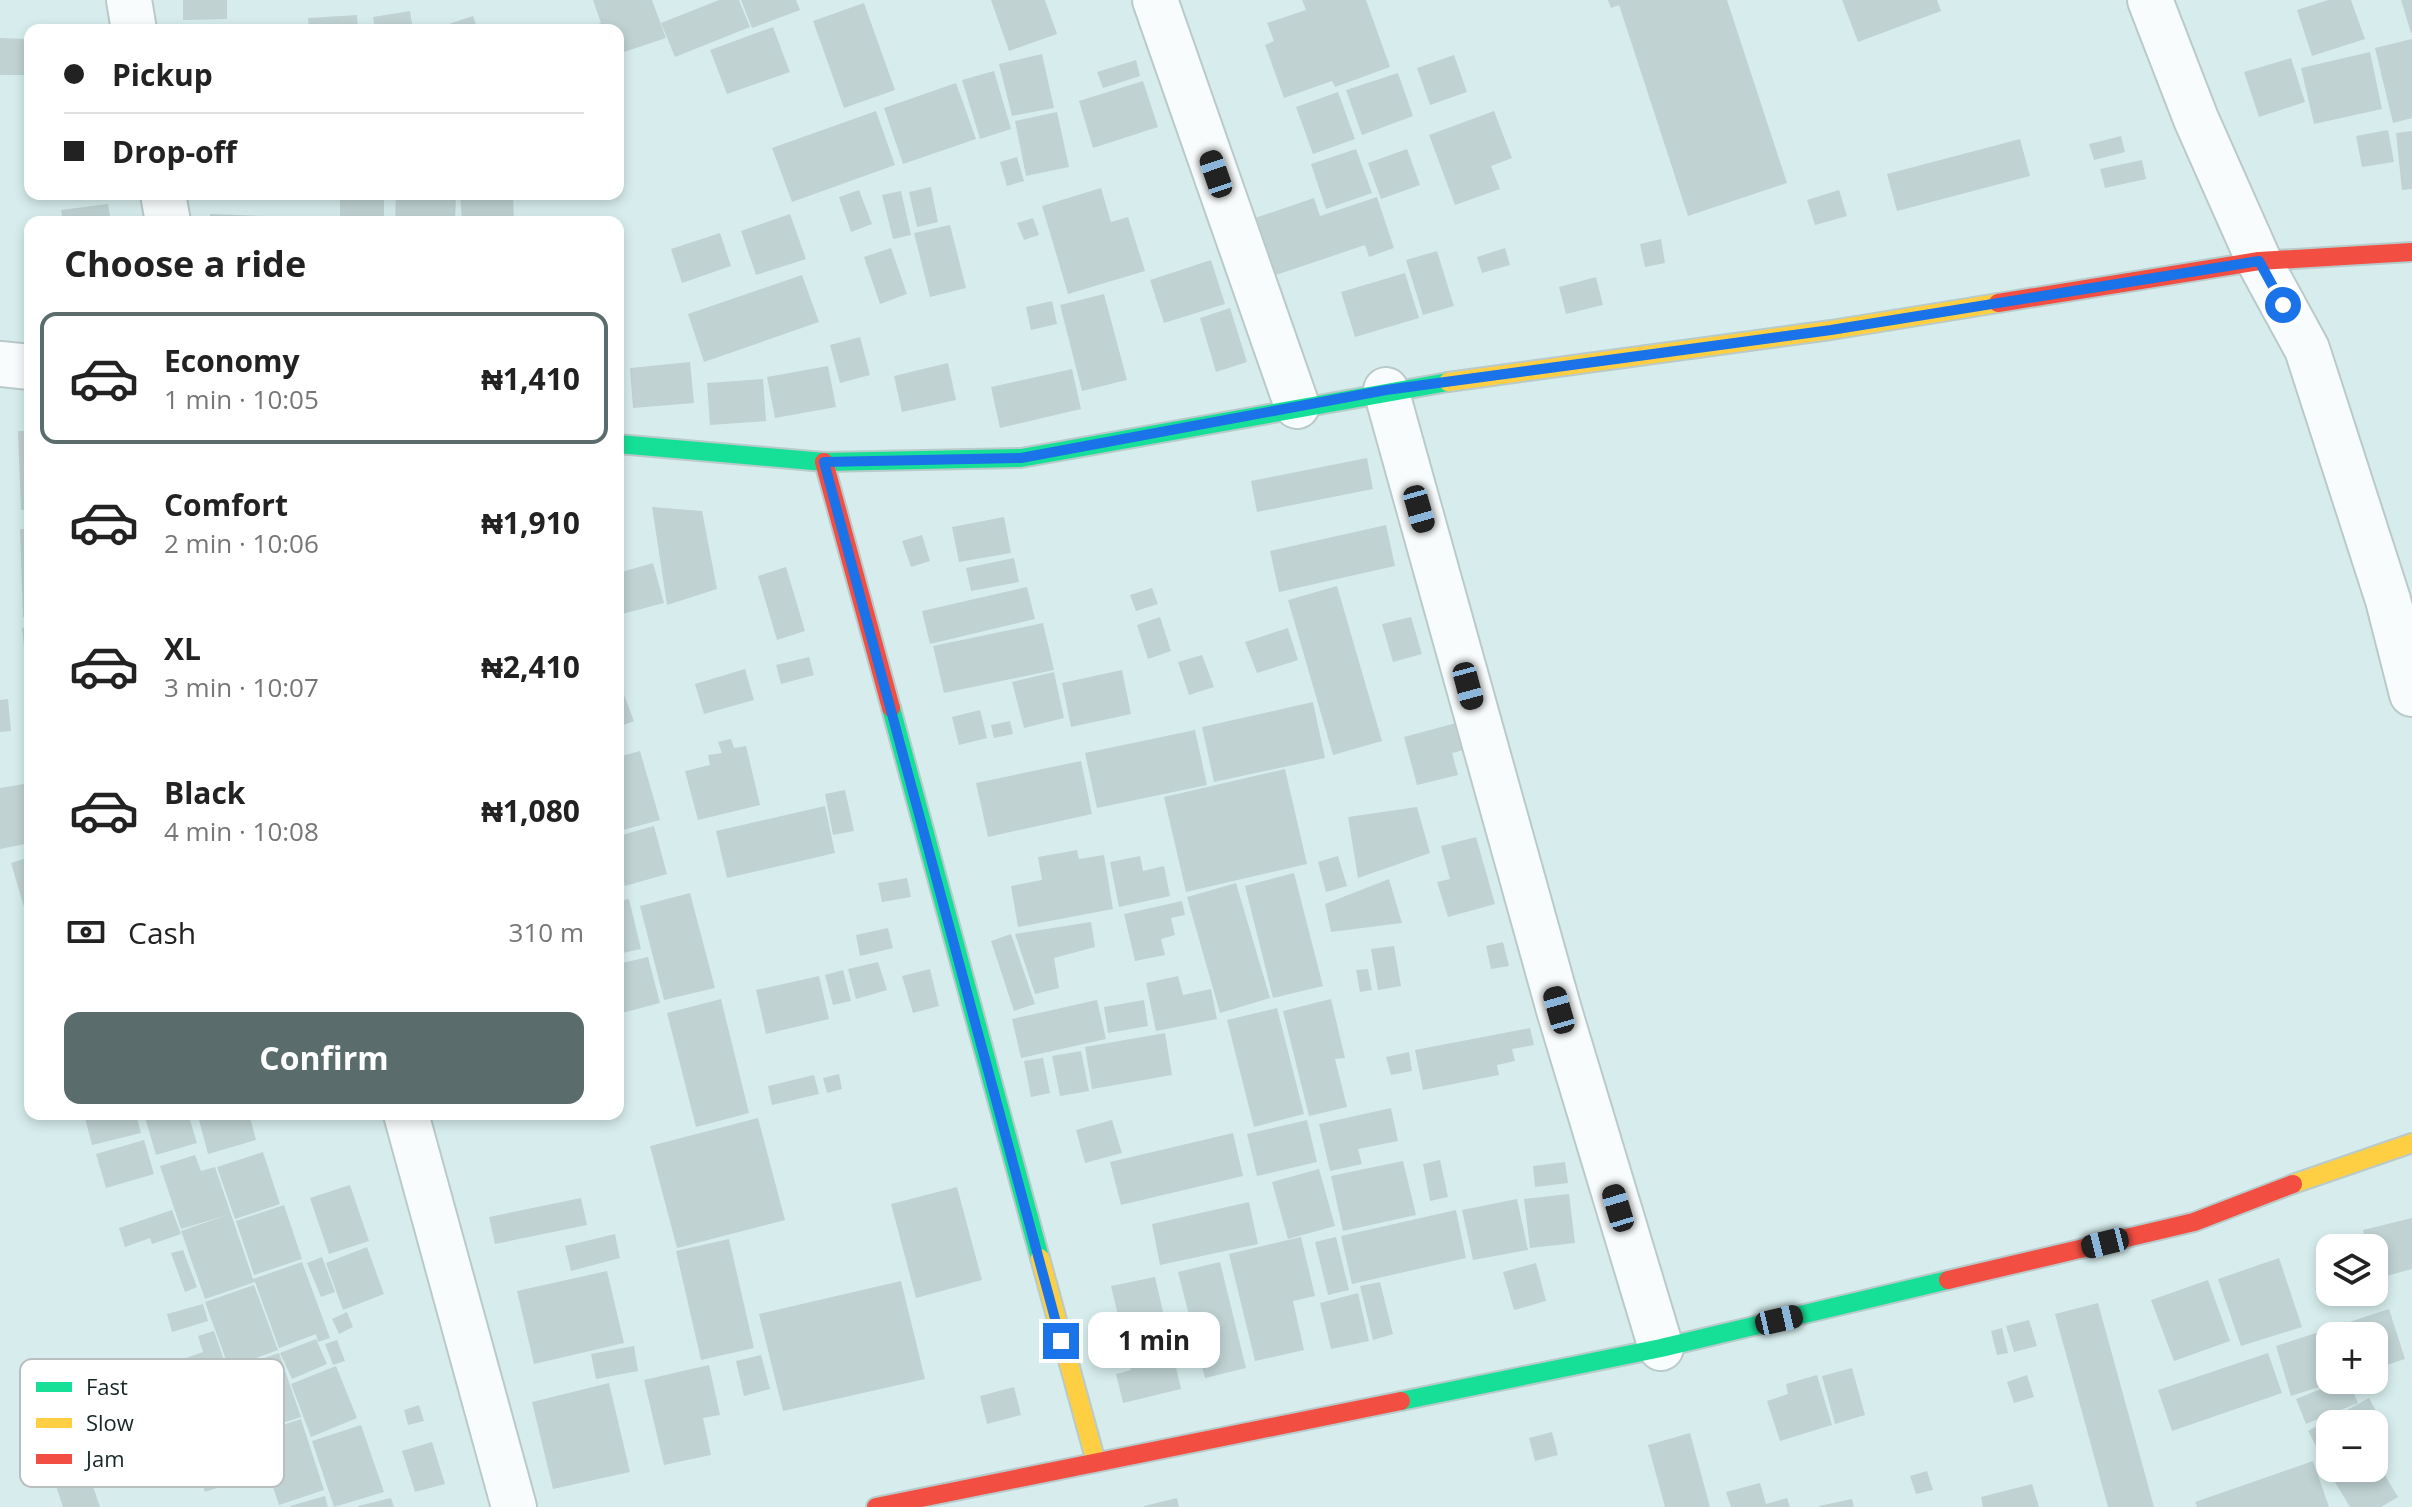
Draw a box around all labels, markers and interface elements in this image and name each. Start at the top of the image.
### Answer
text: Pickup [112,54,213,95]
text: Drop-off [112,131,237,172]
car [1197,147,1235,201]
text: Choose a ride [64,239,306,288]
route start [2265,287,2301,323]
text: Economy [164,340,300,381]
icon: car [68,342,140,414]
text: ₦1,410 [481,358,580,399]
text: 1 min · 10:05 [164,381,319,417]
car [1401,483,1437,535]
text: Comfort [164,484,288,525]
icon: car [68,486,140,558]
text: ₦1,910 [481,502,580,543]
text: 2 min · 10:06 [164,525,319,561]
text: XL [164,628,201,669]
icon: car [68,630,140,702]
text: ₦2,410 [481,646,580,687]
car [1450,660,1486,712]
text: 3 min · 10:07 [164,669,319,705]
text: Black [164,772,245,813]
icon: car [68,774,140,846]
text: ₦1,080 [481,790,580,831]
text: 4 min · 10:08 [164,813,319,849]
icon: cash [64,910,108,954]
text: Cash [128,912,196,953]
text: 310 m [509,914,584,950]
car [1541,984,1577,1036]
button: Confirm [64,1012,584,1104]
car [1600,1182,1636,1234]
car [2079,1226,2131,1260]
map controls [2316,1234,2388,1482]
button: layers [2316,1234,2388,1306]
car [1753,1303,1805,1337]
callout: 1 min [1089,1313,1221,1369]
text: 1 min [1118,1322,1190,1358]
button: + [2316,1322,2388,1394]
route end [1043,1323,1079,1359]
legend [20,1359,284,1487]
text: Fast [86,1371,128,1401]
text: Slow [86,1407,134,1437]
button: − [2316,1410,2388,1482]
text: Jam [84,1443,125,1473]

